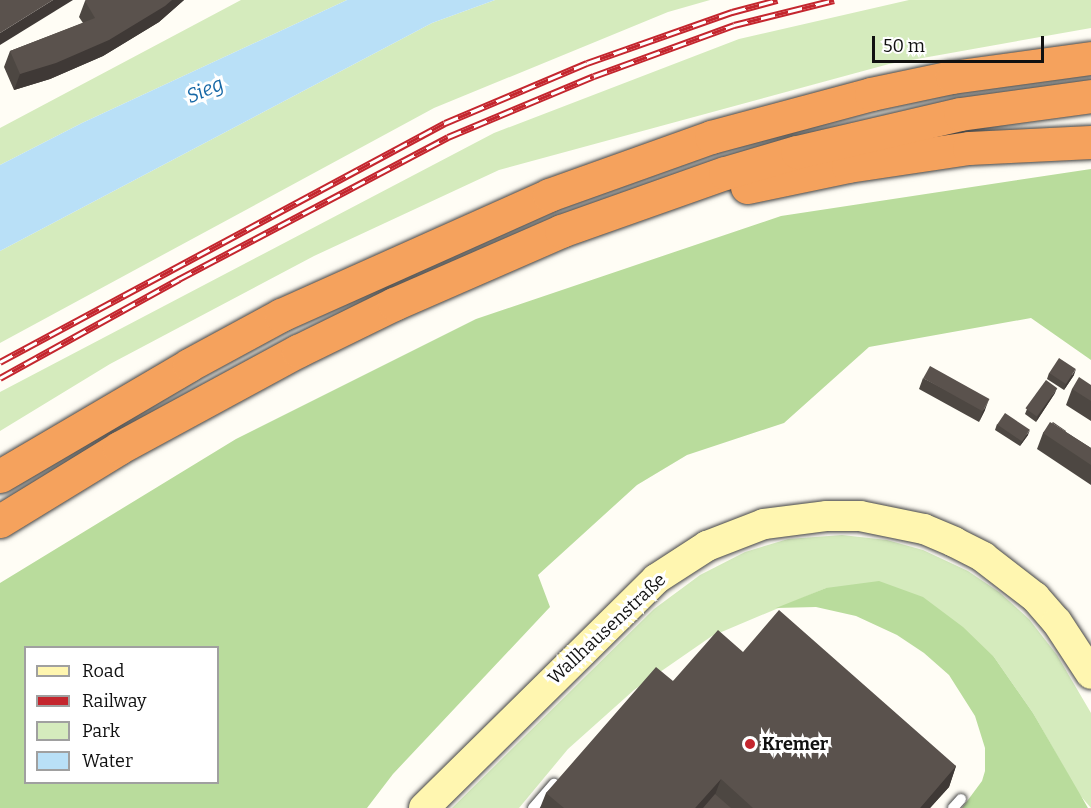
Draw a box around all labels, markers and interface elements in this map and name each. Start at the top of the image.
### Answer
scale bar [875,24,1048,62]
text: 50 m [883,35,925,57]
water label: Sieg [183,71,227,109]
street label: Wallhausenstraße [544,569,670,689]
legend [24,646,219,784]
text: Road [82,660,124,682]
text: Railway [82,690,146,712]
text: Park [82,720,120,742]
place label: Kremer [762,733,828,755]
marker: Kremer [743,737,757,751]
text: Water [82,750,133,772]

